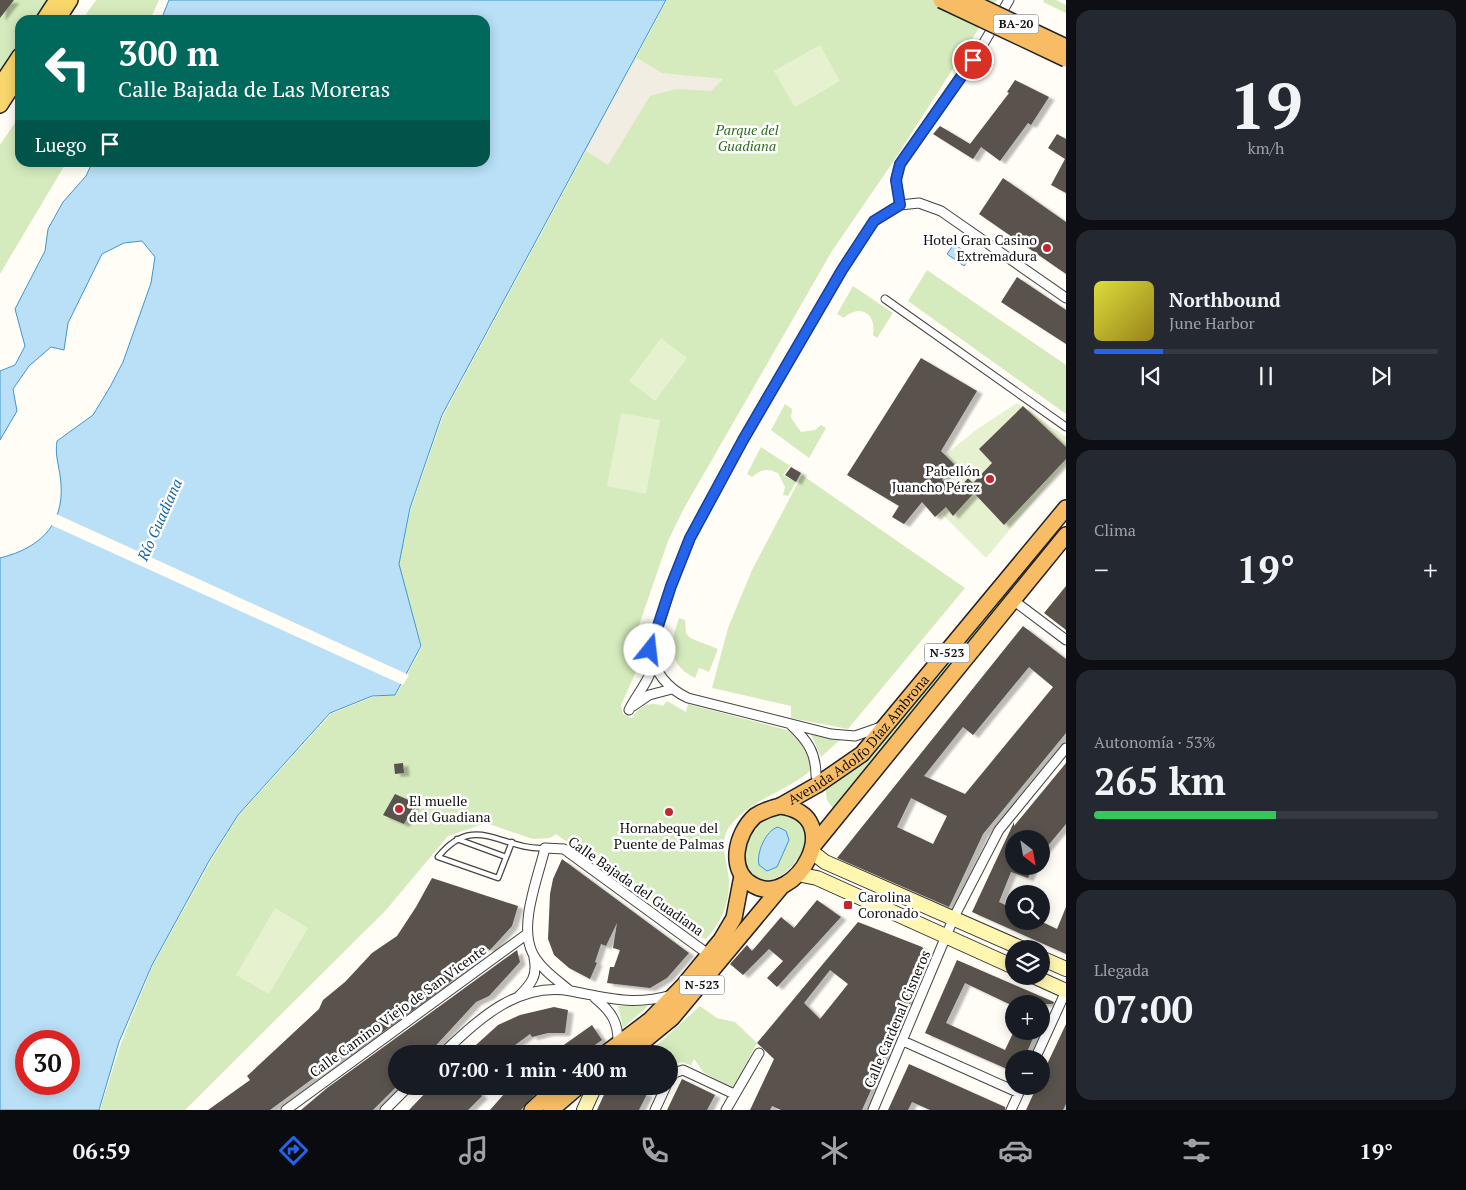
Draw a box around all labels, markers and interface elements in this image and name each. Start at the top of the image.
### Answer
road number: BA-20 [994,14,1038,34]
text: 300 m [118,30,219,76]
icon: left [35,35,100,100]
pin [952,39,994,81]
icon: arrive [959,46,987,74]
text: 19 [1229,61,1303,148]
text: Calle Bajada de Las Moreras [118,74,390,103]
park label: Parque del Guadiana [714,120,779,155]
icon: arrive [96,130,124,158]
text: Luego [35,132,86,157]
text: km/h [1248,137,1284,159]
place label: Hotel Gran Casino Extremadura [923,230,1037,265]
marker: Hotel Gran Casino Extremadura [1041,242,1053,254]
text: Northbound [1169,287,1281,312]
text: June Harbor [1169,312,1255,334]
icon: previous [1137,362,1165,390]
icon: pause [1252,362,1280,390]
icon: next [1367,362,1395,390]
place label: Pabellón Juancho Pérez [892,461,981,496]
marker: Pabellón Juancho Pérez [984,473,996,485]
water label: Río Guadiana [132,475,186,565]
text: Clima [1094,519,1136,541]
text: 19° [1237,544,1295,594]
text: − [1094,551,1109,588]
text: + [1423,551,1438,588]
position arrow [623,623,675,675]
road number: N-523 [924,644,970,662]
street label: Avenida Adolfo Díaz Ambrona [784,670,933,809]
text: Autonomía · 53% [1094,731,1216,753]
text: 265 km [1094,756,1226,806]
place label: El muelle del Guadiana [409,791,491,826]
marker: El muelle del Guadiana [393,803,405,815]
marker: Hornabeque del Puente de Palmas [663,806,675,818]
place label: Hornabeque del Puente de Palmas [614,818,724,853]
north arrow [1005,830,1050,875]
map controls [1005,830,1050,1095]
street label: Calle Bajada del Guadiana [565,831,708,940]
button: search [1005,885,1050,930]
place label: Carolina Coronado [858,887,919,922]
marker: Carolina Coronado [842,899,854,911]
street label: Calle Camino Viejo de San Vicente [305,940,490,1081]
button: layers [1005,940,1050,985]
street label: Calle Cardenal Cisneros [859,947,934,1091]
text: Llegada [1094,959,1149,981]
road number: N-523 [680,976,724,994]
text: 07:00 [1094,984,1193,1034]
button: + [1005,995,1050,1040]
speed limit sign: 30 [15,1030,80,1095]
button: − [1005,1050,1050,1095]
text: 07:00 · 1 min · 400 m [439,1057,627,1082]
icon: directions [276,1133,311,1168]
icon: music [456,1133,491,1168]
icon: phone [637,1133,672,1168]
icon: climate [817,1133,852,1168]
icon: car [998,1133,1033,1168]
icon: filters [1179,1133,1214,1168]
text: 06:59 [73,1136,130,1165]
text: 19° [1359,1136,1393,1165]

